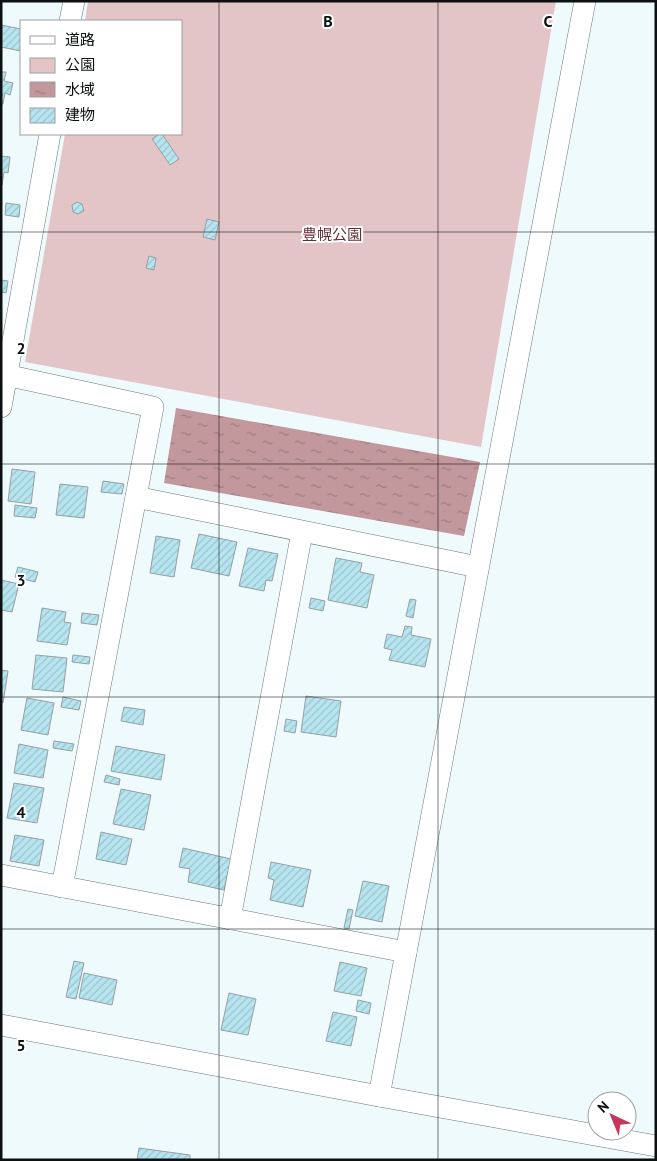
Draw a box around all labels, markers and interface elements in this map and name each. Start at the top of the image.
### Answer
text: B [323,11,333,31]
text: C [544,11,553,31]
legend [20,20,182,135]
text: 道路 [65,30,95,49]
text: 公園 [65,55,95,74]
text: 水域 [65,80,95,99]
text: 建物 [65,105,95,124]
park label: 豊幌公園 [302,225,362,244]
text: 2 [16,338,26,358]
text: 3 [16,570,26,590]
text: 4 [16,802,26,822]
text: 5 [16,1035,26,1055]
north arrow [587,1091,637,1141]
text: N [593,1097,613,1116]

